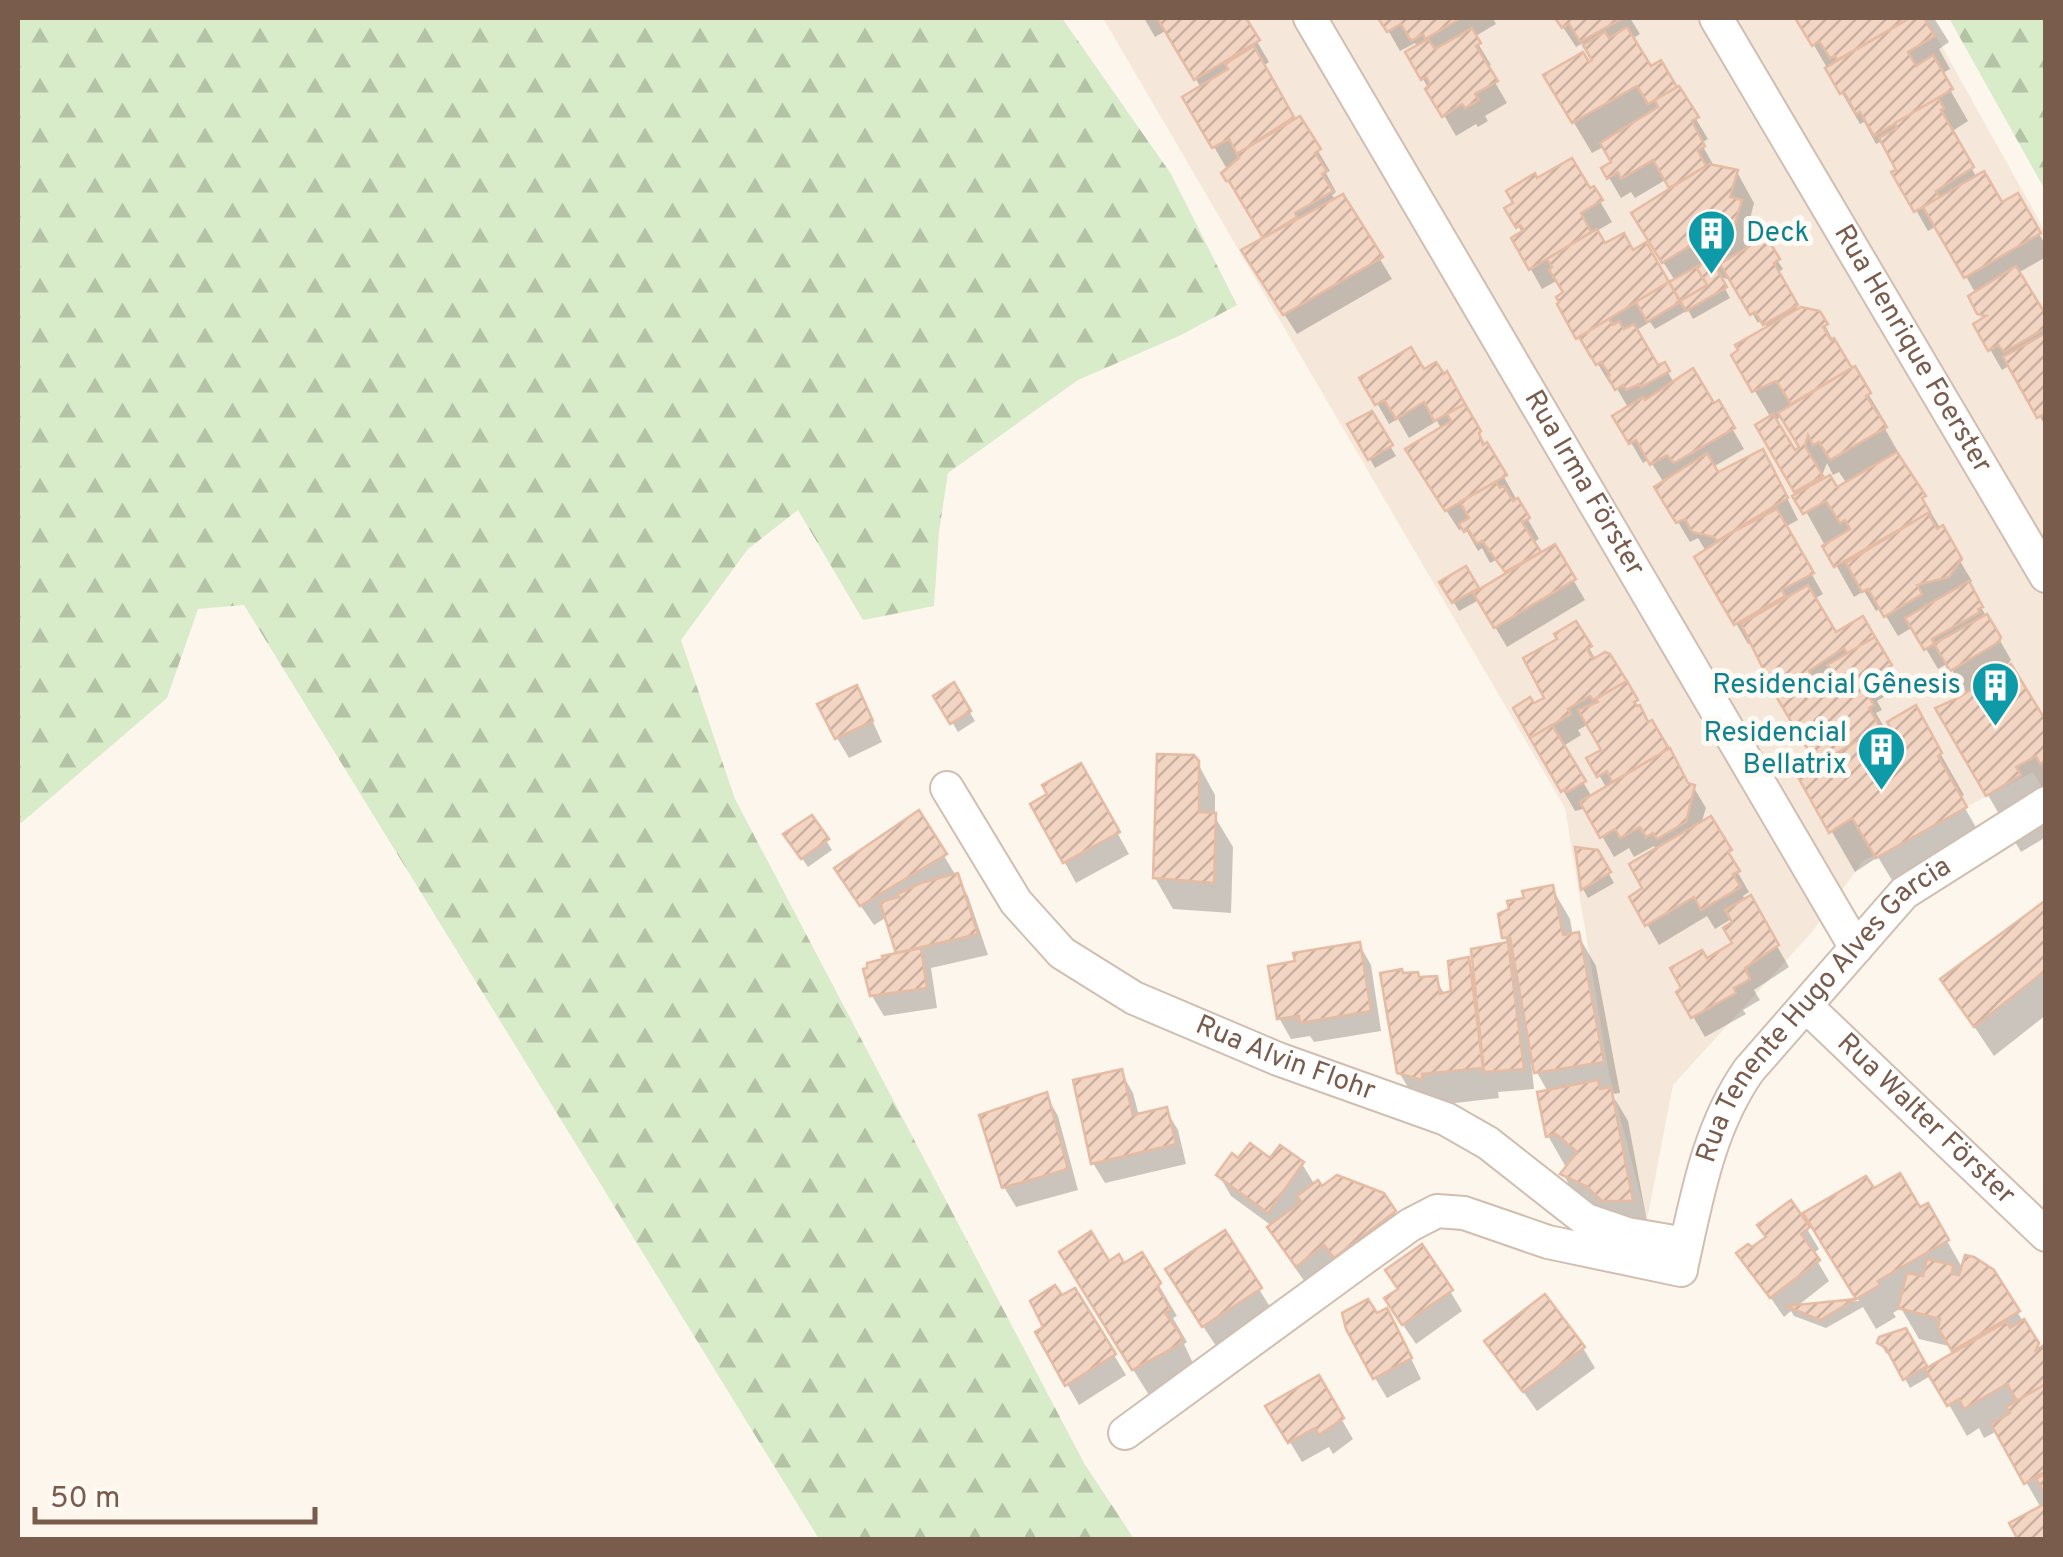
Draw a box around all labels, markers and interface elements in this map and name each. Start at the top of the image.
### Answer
building icon: Deck [1685,208,1737,276]
place label: Deck [1746,216,1809,252]
street label: Rua Henrique Foerster [1825,219,1999,480]
street label: Rua Irma Förster [1515,384,1652,583]
building icon: Residencial Gênesis [1970,660,2022,728]
place label: Residencial Gênesis [1712,668,1961,704]
place label: Residencial Bellatrix [1704,716,1847,784]
building icon: Residencial Bellatrix [1856,724,1908,792]
street label: Rua Tenente Hugo Alves Garcia [1689,849,1958,1167]
street label: Rua Alvin Flohr [1190,1008,1380,1110]
street label: Rua Walter Förster [1828,1026,2022,1214]
scale bar [35,1462,315,1524]
text: 50 m [50,1481,120,1518]

